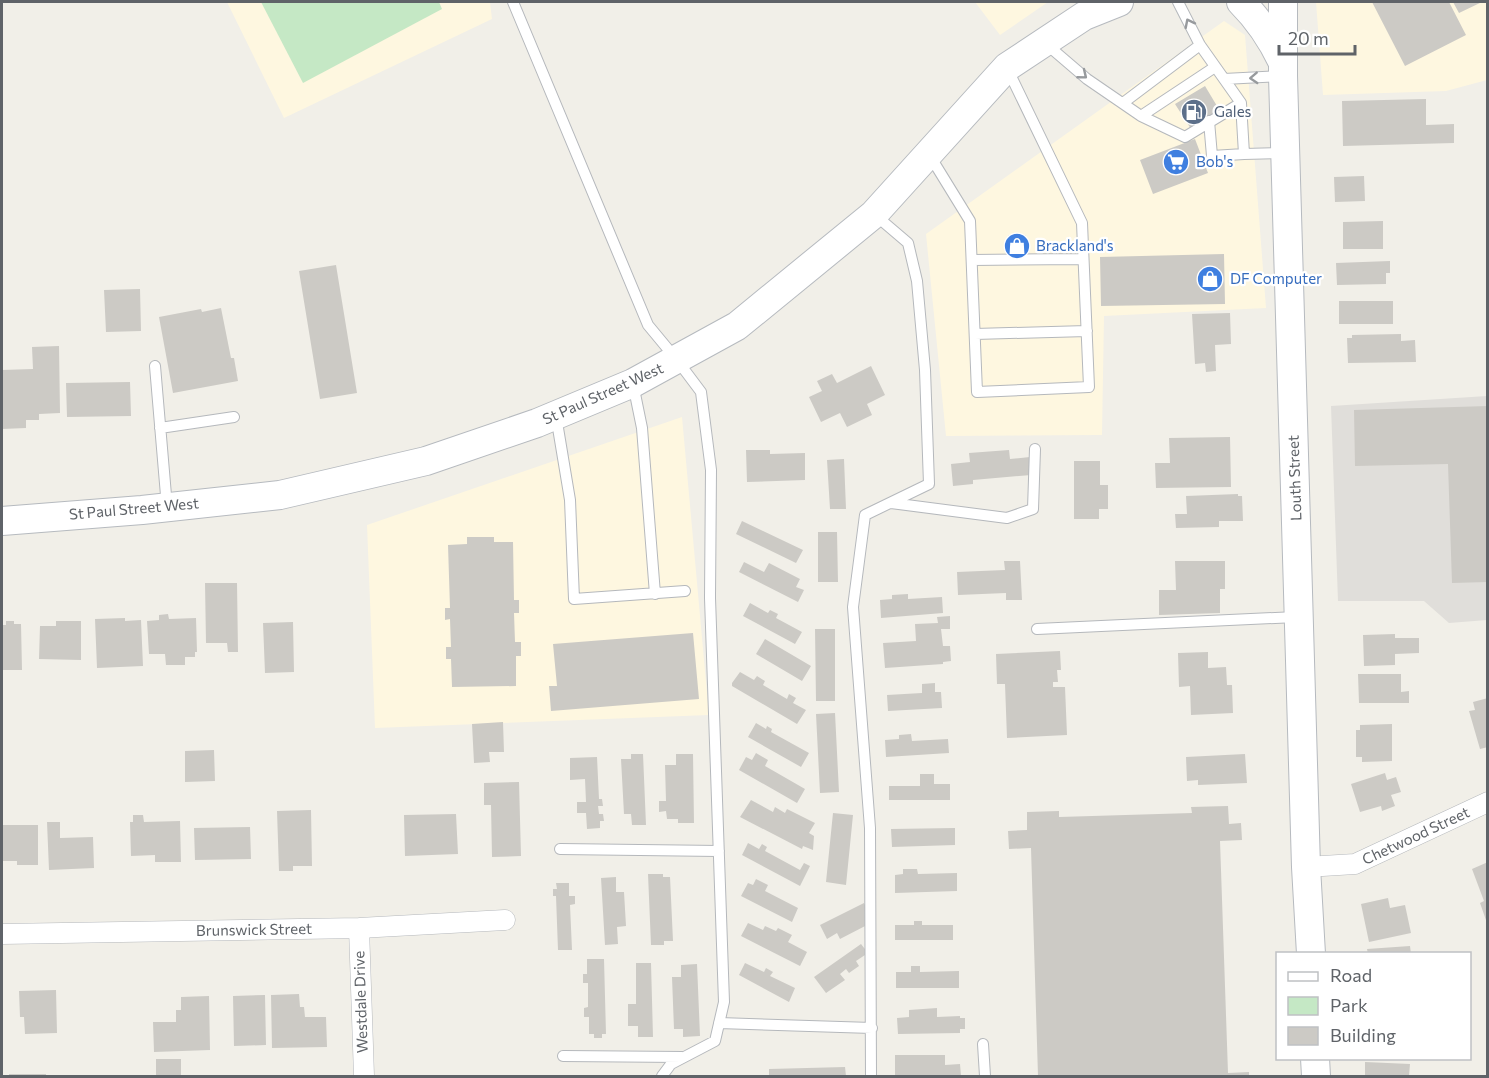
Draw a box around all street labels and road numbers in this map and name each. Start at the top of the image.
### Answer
street label: St Paul Street West [539,358,666,428]
street label: Louth Street [1284,435,1304,521]
street label: St Paul Street West [68,493,200,523]
street label: Chetwood Street [1359,802,1472,868]
street label: Brunswick Street [196,919,312,939]
street label: Westdale Drive [349,951,371,1053]

